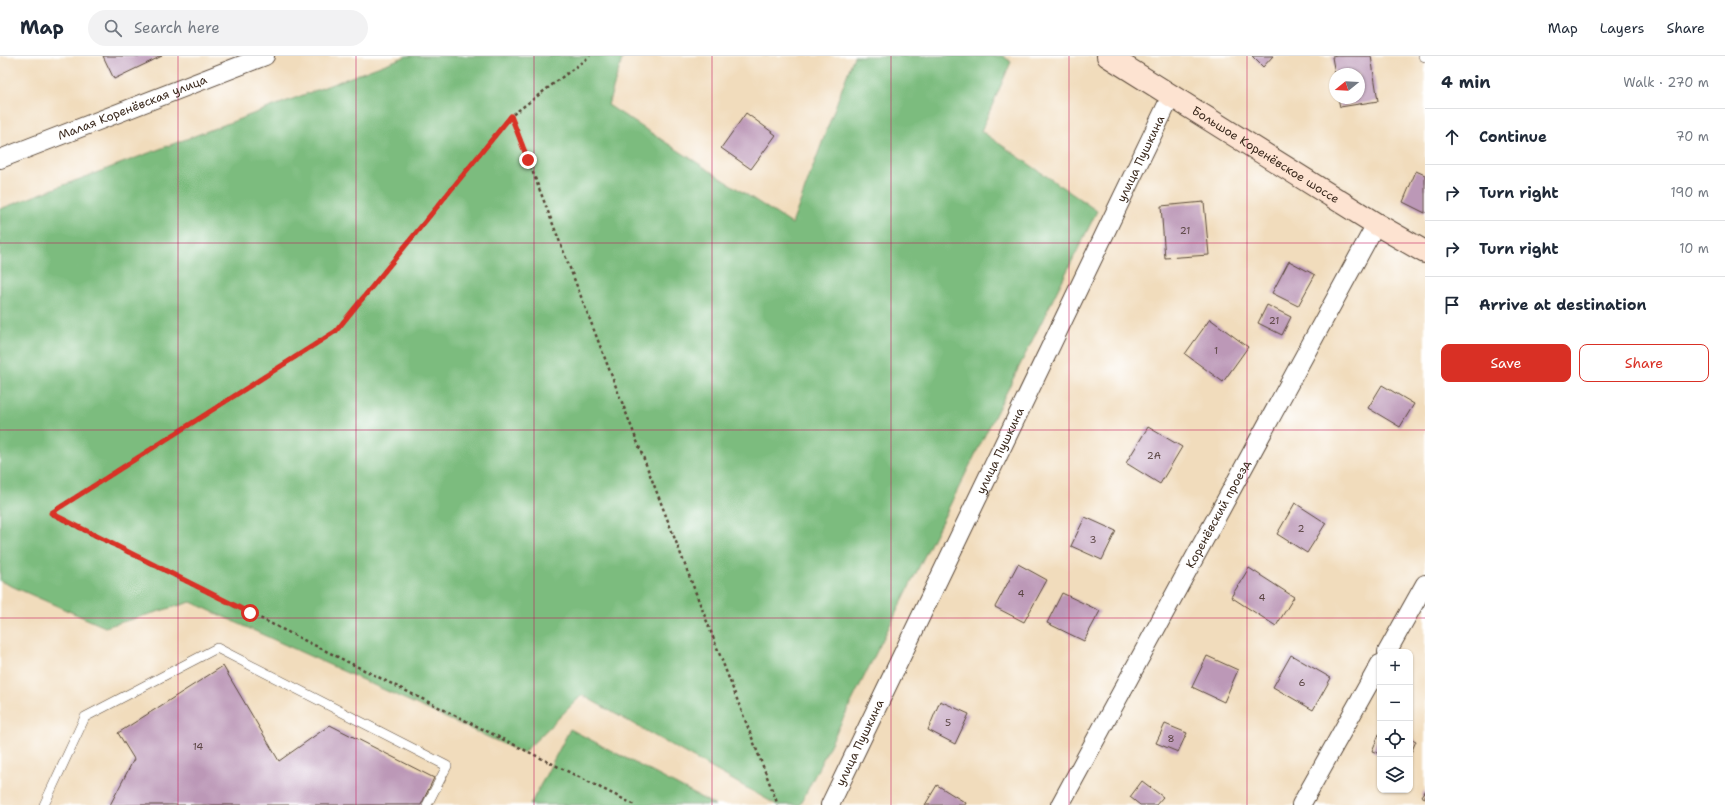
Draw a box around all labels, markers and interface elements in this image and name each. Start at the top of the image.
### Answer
search box [88,10,368,46]
text: Map [20,15,64,40]
icon: search [102,17,124,39]
text: Search here [134,18,220,38]
text: Map [1548,19,1578,37]
text: Layers [1600,19,1644,37]
text: Share [1666,19,1705,37]
north arrow [1329,68,1365,104]
street label: Малая Коренёвская улица [55,71,210,144]
text: 4 min [1441,71,1491,93]
text: Walk · 270 m [1623,74,1709,91]
street label: Большое Коренёвское шоссе [1189,103,1342,207]
street label: улица Пушкина [1113,112,1169,205]
icon: ahead [1441,126,1463,148]
text: Continue [1479,127,1547,147]
text: 70 m [1675,128,1709,145]
route end [519,151,537,169]
icon: right [1441,182,1463,204]
text: Turn right [1479,183,1559,203]
text: 190 m [1670,184,1709,201]
house number: 21 [1180,224,1190,237]
icon: right [1441,238,1463,260]
text: Turn right [1479,239,1559,259]
text: 10 m [1679,240,1709,257]
icon: arrive [1441,294,1463,316]
text: Arrive at destination [1479,295,1647,315]
house number: 21 [1269,314,1279,327]
house number: 1 [1214,344,1218,357]
button: Save [1441,344,1571,382]
button: Share [1579,344,1709,382]
street label: улица Пушкина [973,404,1028,497]
house number: 2А [1147,449,1161,462]
street label: Коренёвский проезд [1182,457,1254,571]
house number: 2 [1298,522,1305,535]
house number: 3 [1090,533,1097,546]
house number: 4 [1018,587,1025,600]
house number: 4 [1259,591,1266,604]
route start [241,604,259,622]
map controls [1377,649,1413,793]
button: + [1377,649,1413,685]
house number: 6 [1299,676,1306,689]
button: − [1377,685,1413,721]
street label: улица Пушкина [832,696,888,789]
house number: 5 [945,716,951,729]
button: locate [1377,721,1413,757]
house number: 8 [1168,732,1175,745]
house number: 14 [193,740,203,753]
button: layers [1377,757,1413,793]

